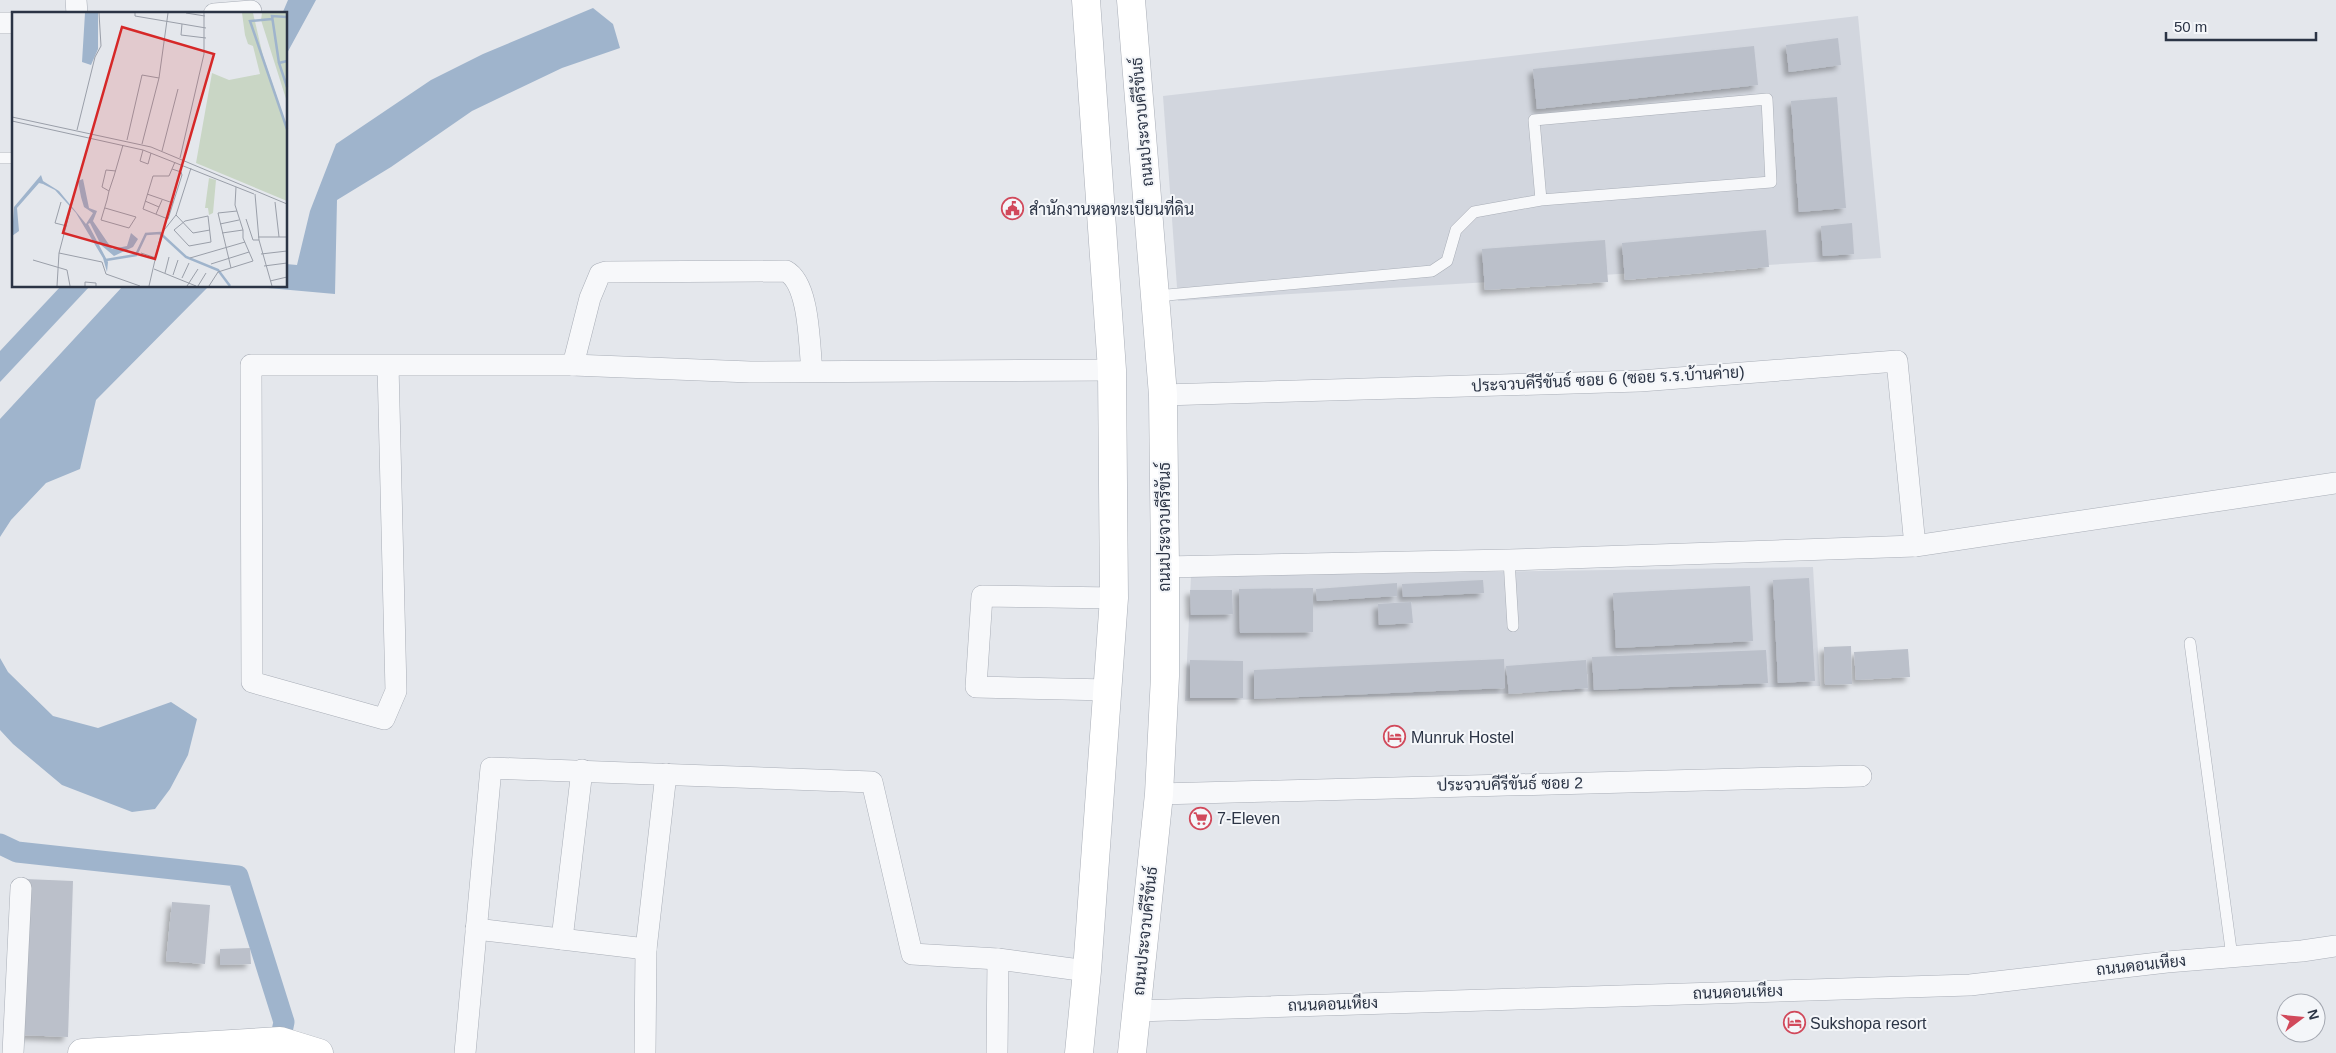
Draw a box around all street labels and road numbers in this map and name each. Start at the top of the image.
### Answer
street label: ถนนประจวบคีรีขันธ์ [1124,56,1156,188]
street label: ประจวบคีรีขันธ์ ซอย 6 (ซอย ร.ร.บ้านค่าย) [1471,359,1745,395]
street label: ถนนประจวบคีรีขันธ์ [1152,462,1173,592]
street label: ประจวบคีรีขันธ์ ซอย 2 [1437,770,1583,794]
street label: ถนนประจวบคีรีขันธ์ [1126,865,1160,996]
street label: ถนนดอนเหียง [2095,949,2187,978]
street label: ถนนดอนเหียง [1692,979,1783,1002]
street label: ถนนดอนเหียง [1287,991,1378,1014]

